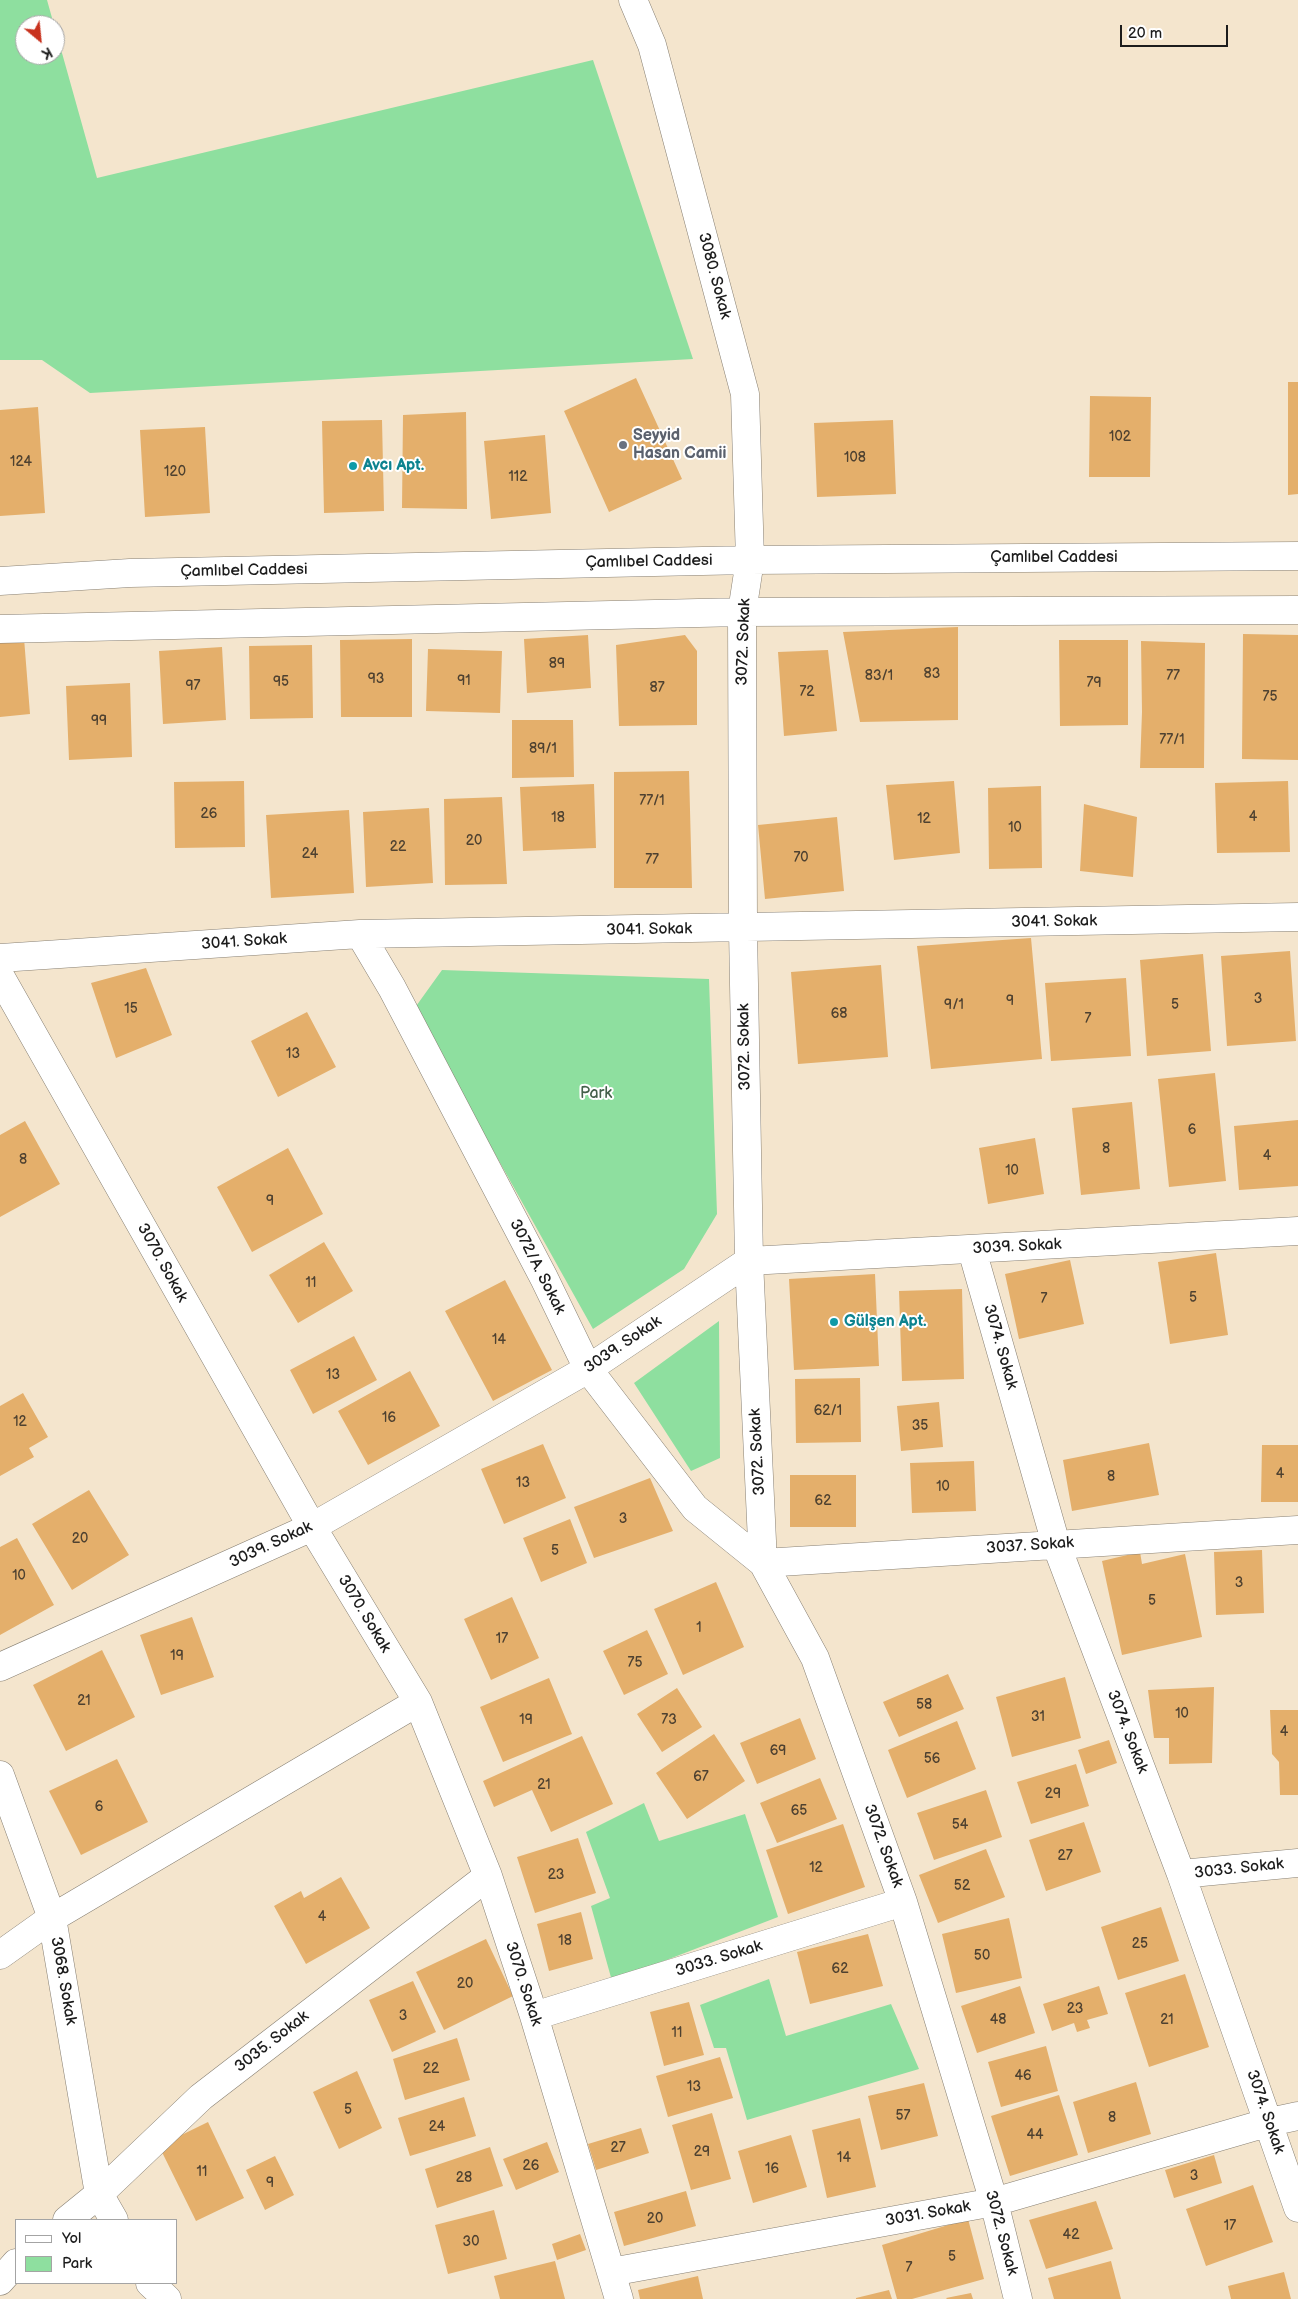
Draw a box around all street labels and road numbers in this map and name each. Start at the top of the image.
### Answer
street label: 3080. Sokak [693,231,735,321]
street label: Çamlıbel Caddesi [990,548,1118,568]
street label: Çamlıbel Caddesi [585,551,713,573]
street label: Çamlıbel Caddesi [180,560,308,582]
street label: 3072. Sokak [733,598,755,686]
street label: 3041. Sokak [1011,912,1097,932]
street label: 3041. Sokak [606,920,692,940]
street label: 3041. Sokak [200,929,288,955]
street label: 3072. Sokak [735,1003,755,1091]
street label: 3072/A. Sokak [505,1216,569,1318]
street label: 3070. Sokak [132,1220,192,1306]
street label: 3039. Sokak [972,1235,1062,1259]
street label: 3074. Sokak [979,1302,1021,1392]
street label: 3039. Sokak [581,1312,665,1378]
street label: 3072. Sokak [746,1408,770,1496]
street label: 3039. Sokak [227,1517,315,1573]
street label: 3037. Sokak [986,1533,1074,1559]
street label: 3070. Sokak [333,1572,395,1656]
street label: 3074. Sokak [1102,1688,1152,1776]
street label: 3072. Sokak [859,1802,907,1890]
street label: 3033. Sokak [1193,1855,1285,1883]
street label: 3068. Sokak [46,1935,80,2027]
street label: 3033. Sokak [673,1937,765,1981]
street label: 3070. Sokak [500,1940,546,2028]
street label: 3035. Sokak [231,2007,313,2077]
street label: 3074. Sokak [1242,2067,1288,2157]
street label: 3072. Sokak [980,2188,1022,2278]
street label: 3031. Sokak [884,2197,972,2231]

